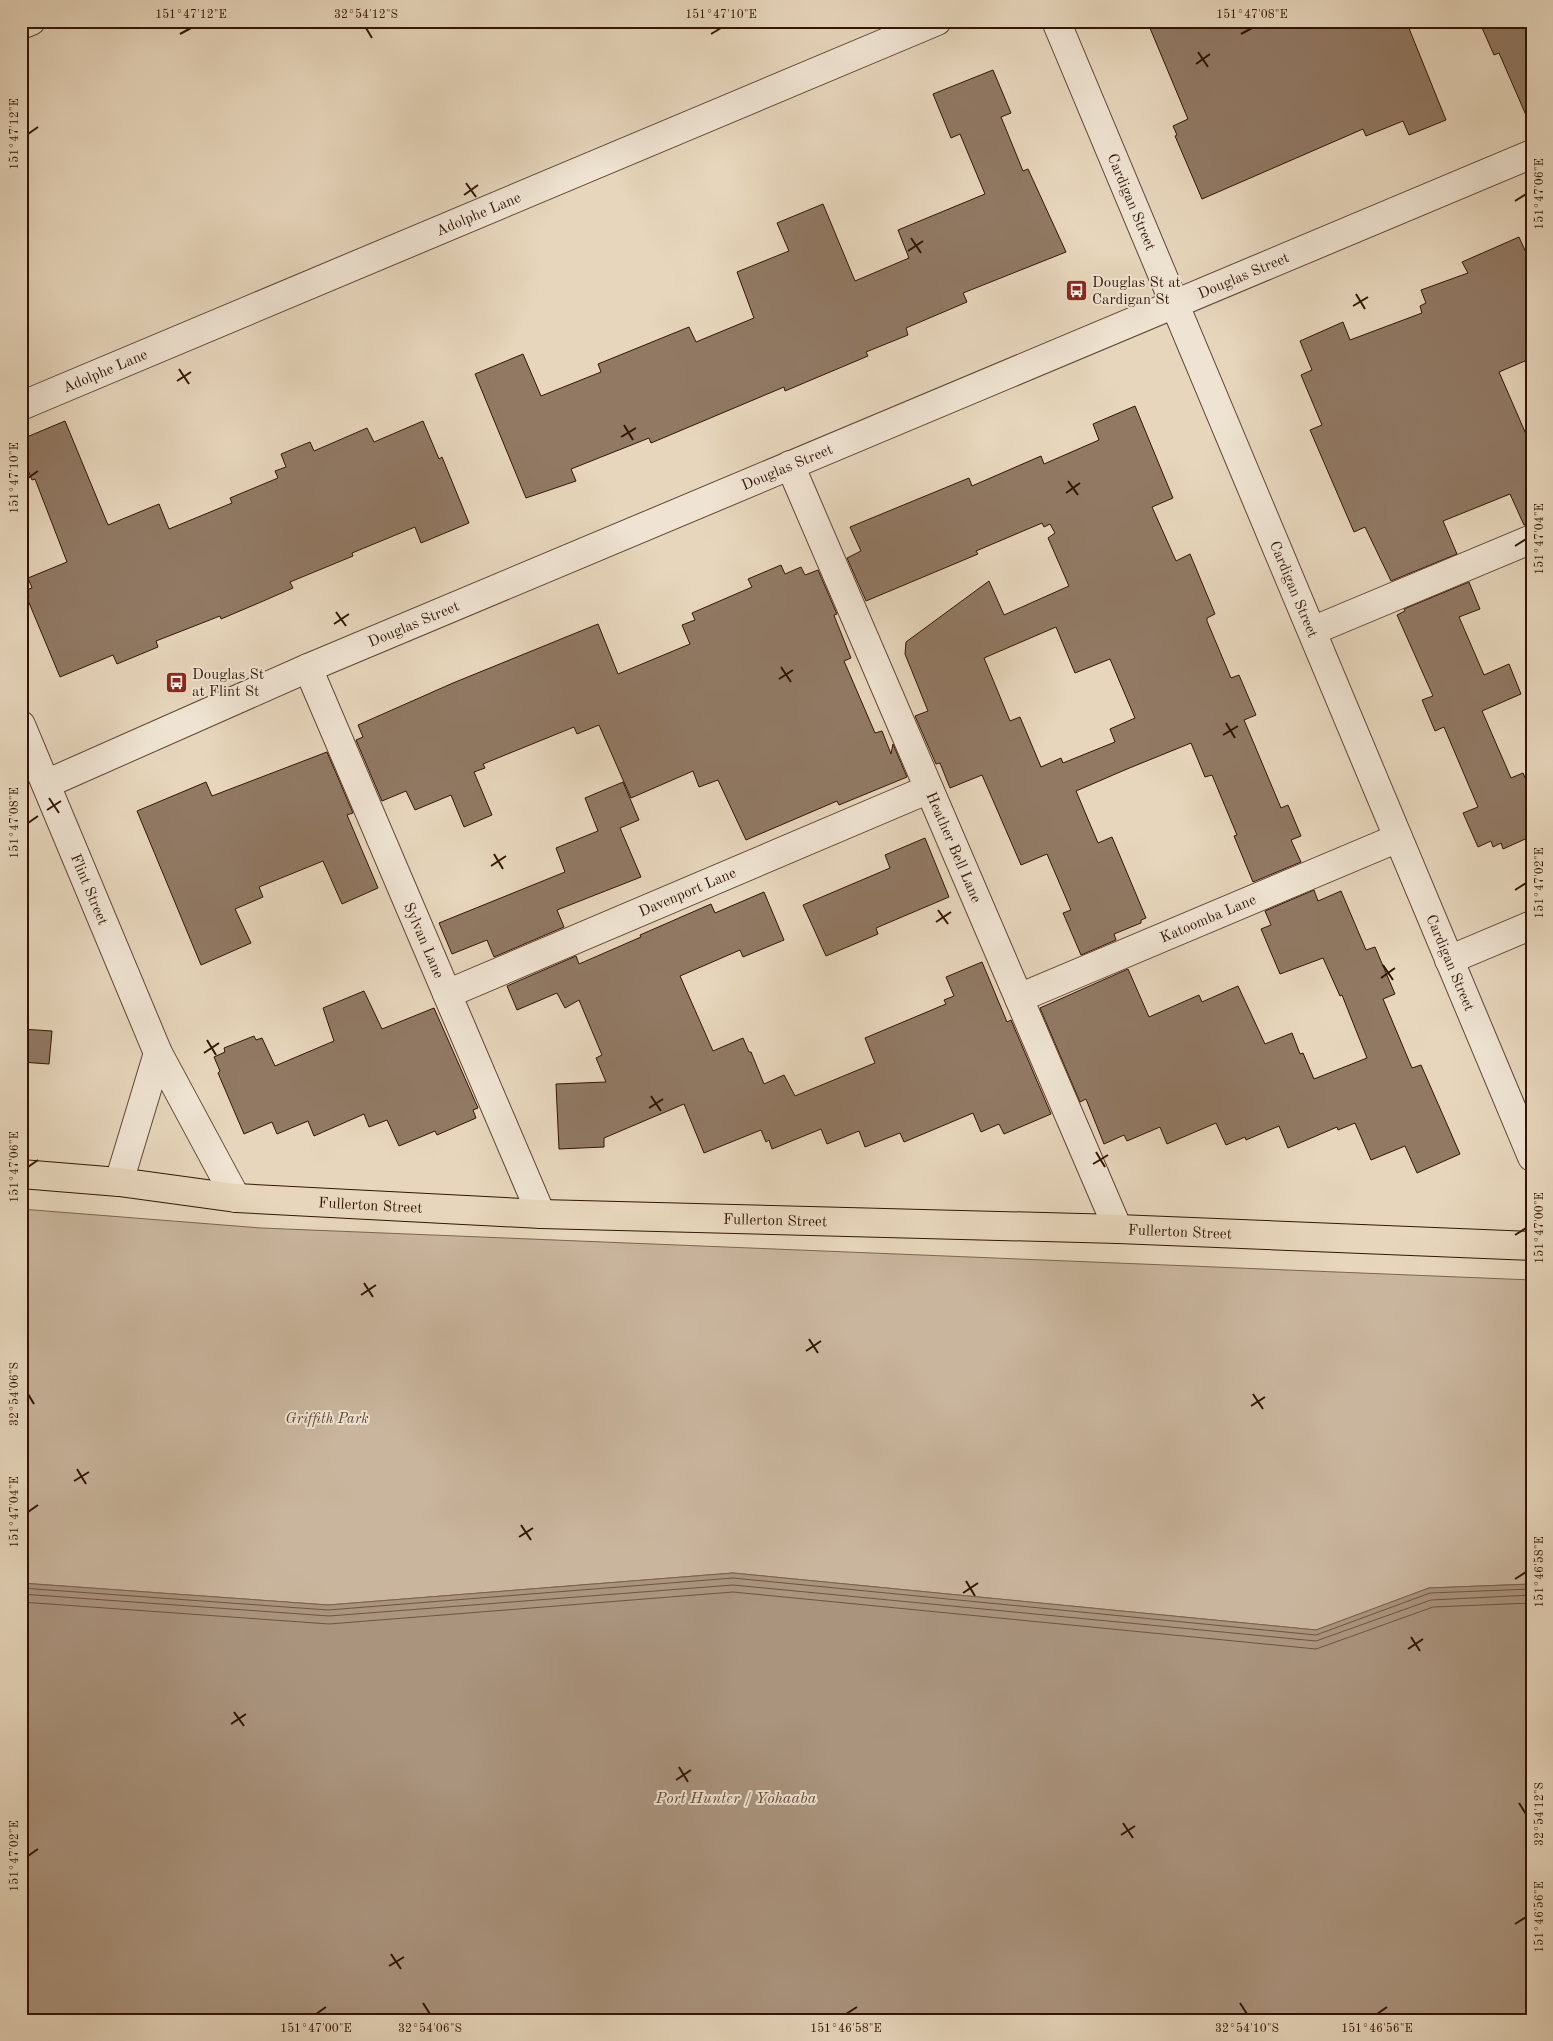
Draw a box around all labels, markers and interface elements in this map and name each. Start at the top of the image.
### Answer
text: 151°47'12"E [155,8,227,21]
text: 32°54'12"S [334,8,398,21]
text: 151°47'10"E [685,8,757,21]
text: 151°47'08"E [1216,8,1288,21]
text: 151°47'12"E [8,98,21,170]
street label: Cardigan Street [1104,152,1157,253]
text: 151°47'06"E [1533,158,1546,230]
street label: Adolphe Lane [434,191,523,240]
street label: Douglas Street [1196,251,1292,302]
place label: Douglas St at Cardigan St [1092,276,1181,308]
bus stop icon: Douglas St at Cardigan St [1064,279,1088,303]
street label: Adolphe Lane [61,348,150,397]
text: 151°47'10"E [8,442,21,514]
street label: Douglas Street [740,443,835,494]
text: 151°47'04"E [1533,503,1546,575]
street label: Cardigan Street [1266,539,1320,640]
street label: Douglas Street [366,599,462,651]
place label: Douglas St at Flint St [192,668,264,700]
bus stop icon: Douglas St at Flint St [164,671,188,695]
text: 151°47'08"E [8,787,21,859]
street label: Heather Bell Lane [922,790,983,906]
text: 151°47'02"E [1533,847,1546,919]
street label: Flint Street [67,852,110,928]
street label: Davenport Lane [637,866,739,921]
street label: Katoomba Lane [1158,893,1259,947]
street label: Sylvan Lane [400,901,446,981]
street label: Cardigan Street [1422,913,1476,1014]
text: 151°47'06"E [8,1131,21,1203]
text: 151°47'00"E [1533,1192,1546,1264]
street label: Fullerton Street [318,1196,423,1217]
street label: Fullerton Street [723,1213,827,1230]
street label: Fullerton Street [1127,1223,1232,1243]
text: 32°54'06"S [8,1362,21,1426]
park label: Griffith Park [285,1412,369,1427]
text: 151°47'04"E [8,1476,21,1548]
text: 151°46'58"E [1533,1536,1546,1608]
text: 32°54'12"S [1533,1782,1546,1846]
water label: Port Hunter / Yohaaba [655,1791,817,1807]
text: 151°47'02"E [8,1820,21,1892]
text: 151°46'56"E [1533,1881,1546,1953]
text: 151°47'00"E [280,2022,352,2035]
text: 32°54'06"S [398,2022,462,2035]
text: 151°46'58"E [810,2022,882,2035]
text: 32°54'10"S [1215,2022,1279,2035]
text: 151°46'56"E [1341,2022,1413,2035]

